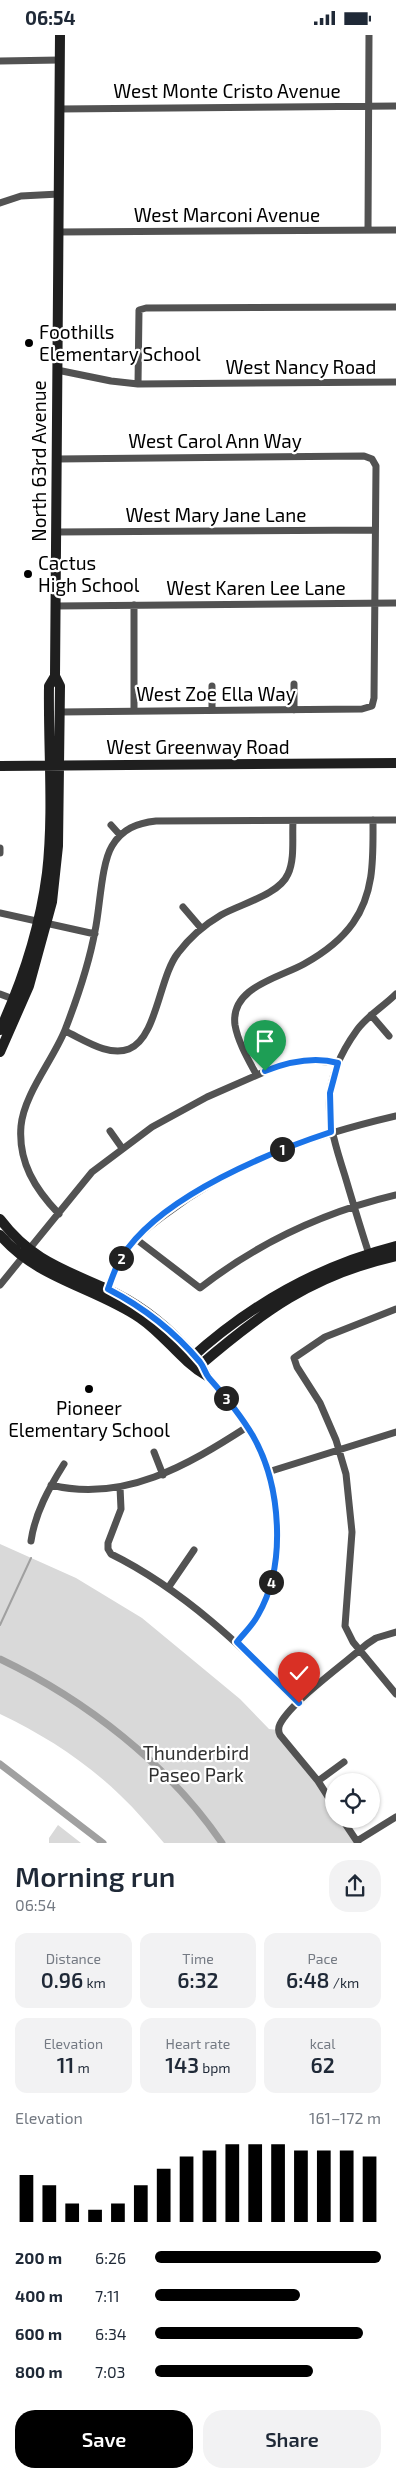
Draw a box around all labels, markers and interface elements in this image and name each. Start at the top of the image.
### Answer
text: 06:54 [25,6,76,29]
street label: West Monte Cristo Avenue [113,79,341,102]
street label: West Marconi Avenue [134,203,320,226]
place label: Foothills Elementary School [39,320,201,365]
marker: Foothills Elementary School [23,337,35,349]
street label: West Nancy Road [226,355,376,378]
street label: North 63rd Avenue [27,380,50,542]
street label: West Carol Ann Way [128,429,302,452]
street label: West Mary Jane Lane [125,503,307,526]
place label: Cactus High School [38,551,140,596]
marker: Cactus High School [22,568,34,580]
street label: West Karen Lee Lane [166,576,346,599]
street label: West Zoe Ella Way [136,682,296,705]
street label: West Greenway Road [106,735,290,758]
pin [244,1020,286,1071]
icon: arrive [251,1027,279,1055]
pin: 1 [270,1137,294,1161]
text: 1 [279,1141,286,1158]
pin: 2 [108,1245,134,1271]
text: 2 [117,1250,126,1267]
marker: Pioneer Elementary School [83,1383,95,1395]
pin: 3 [214,1385,238,1411]
text: 3 [223,1390,230,1407]
place label: Pioneer Elementary School [8,1396,170,1441]
pin: 4 [258,1569,284,1595]
text: 4 [267,1574,276,1591]
pin [278,1652,320,1703]
icon: check [285,1659,313,1687]
park label: Thunderbird Paseo Park [143,1741,249,1786]
map controls [325,1773,380,1828]
button: locate [325,1773,380,1828]
text: Morning run [15,1859,175,1893]
button: share [329,1860,381,1912]
text: 06:54 [15,1895,56,1914]
text: Distance [46,1950,101,1967]
text: Time [182,1950,214,1967]
text: Pace [308,1950,338,1967]
text: 0.96 [41,1967,83,1992]
text: 6:32 [177,1967,219,1992]
text: 6:48 [286,1967,330,1992]
text: km [83,1974,106,1991]
text: /km [330,1974,359,1991]
text: Elevation [44,2035,103,2052]
text: Heart rate [166,2035,230,2052]
text: kcal [310,2035,335,2052]
text: 11 [57,2052,74,2077]
text: 143 [165,2052,199,2077]
text: 62 [311,2052,335,2077]
text: m [74,2059,90,2076]
text: bpm [199,2059,231,2076]
text: Elevation [15,2108,83,2127]
text: 161–172 m [309,2108,381,2127]
text: 200 m [15,2248,62,2267]
text: 6:26 [95,2248,126,2267]
text: 400 m [15,2286,63,2305]
text: 7:11 [95,2286,120,2305]
text: 600 m [15,2324,62,2343]
text: 6:34 [95,2324,127,2343]
text: 800 m [15,2362,63,2381]
text: 7:03 [95,2362,126,2381]
button: Save [15,2410,193,2468]
button: Share [203,2410,381,2468]

